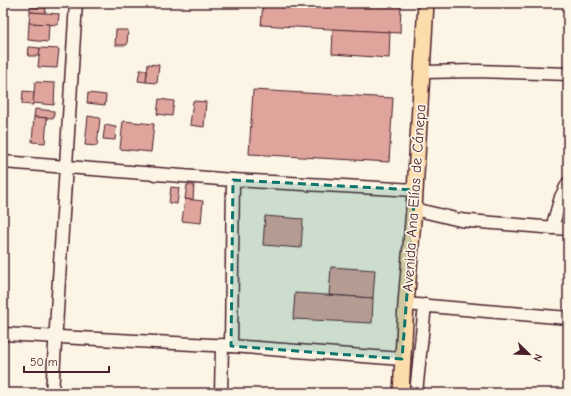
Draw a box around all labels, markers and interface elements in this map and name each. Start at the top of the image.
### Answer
street label: Avenida Ana Elías de Cánepa [398,104,430,292]
north arrow [509,334,549,374]
scale bar [24,348,109,374]
text: N [530,352,545,364]
text: 50 m [30,355,58,369]

